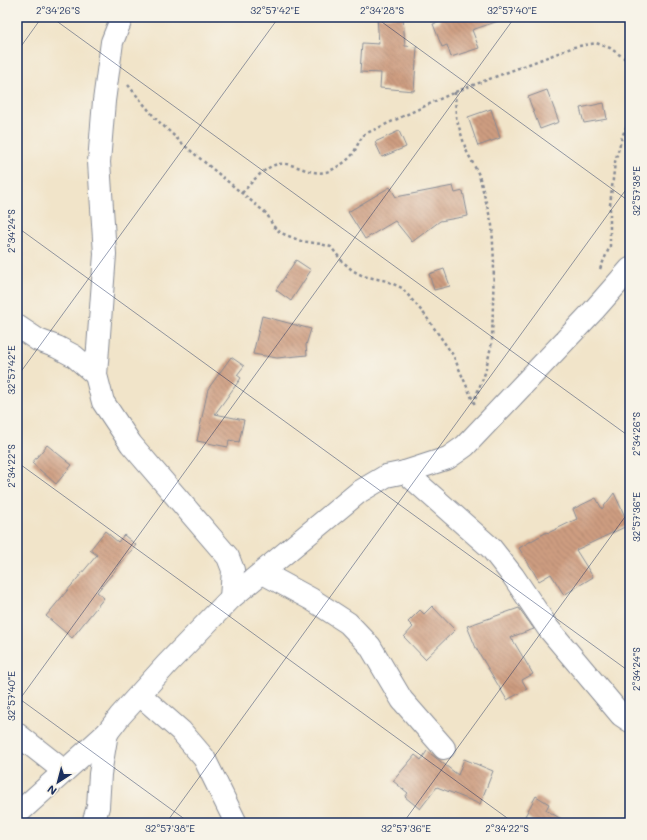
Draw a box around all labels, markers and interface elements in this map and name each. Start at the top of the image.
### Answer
text: 2°34'26"S [36,3,80,17]
text: 32°57'42"E [250,3,300,17]
text: 2°34'28"S [360,3,404,17]
text: 32°57'40"E [487,3,537,17]
text: 32°57'38"E [629,166,643,216]
text: 2°34'24"S [4,209,18,253]
text: 32°57'42"E [4,345,18,395]
text: 2°34'26"S [629,412,643,456]
text: 2°34'22"S [4,444,18,488]
text: 32°57'36"E [629,492,643,542]
text: 2°34'24"S [629,647,643,691]
text: 32°57'40"E [4,671,18,721]
north arrow [38,762,78,802]
text: N [44,782,60,799]
text: 32°57'38"E [145,821,195,835]
text: 32°57'36"E [381,821,431,835]
text: 2°34'22"S [485,821,529,835]

